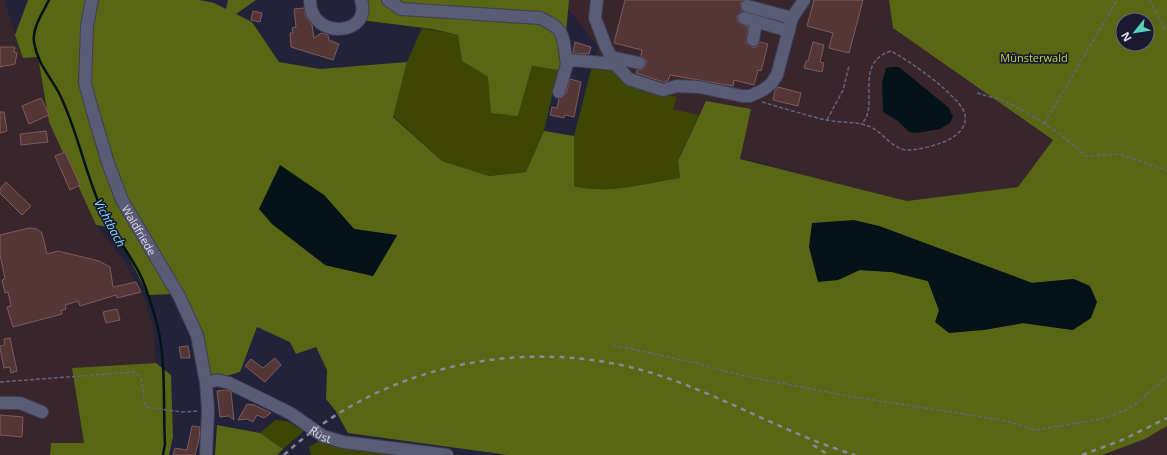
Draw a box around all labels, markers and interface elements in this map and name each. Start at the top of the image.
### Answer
north arrow [1115,12,1155,52]
text: N [1117,30,1135,45]
park label: Münsterwald [1000,50,1068,65]
water label: Vichtbach [90,196,130,250]
street label: Waldfriede [119,202,160,258]
street label: Rüst [307,422,333,446]

